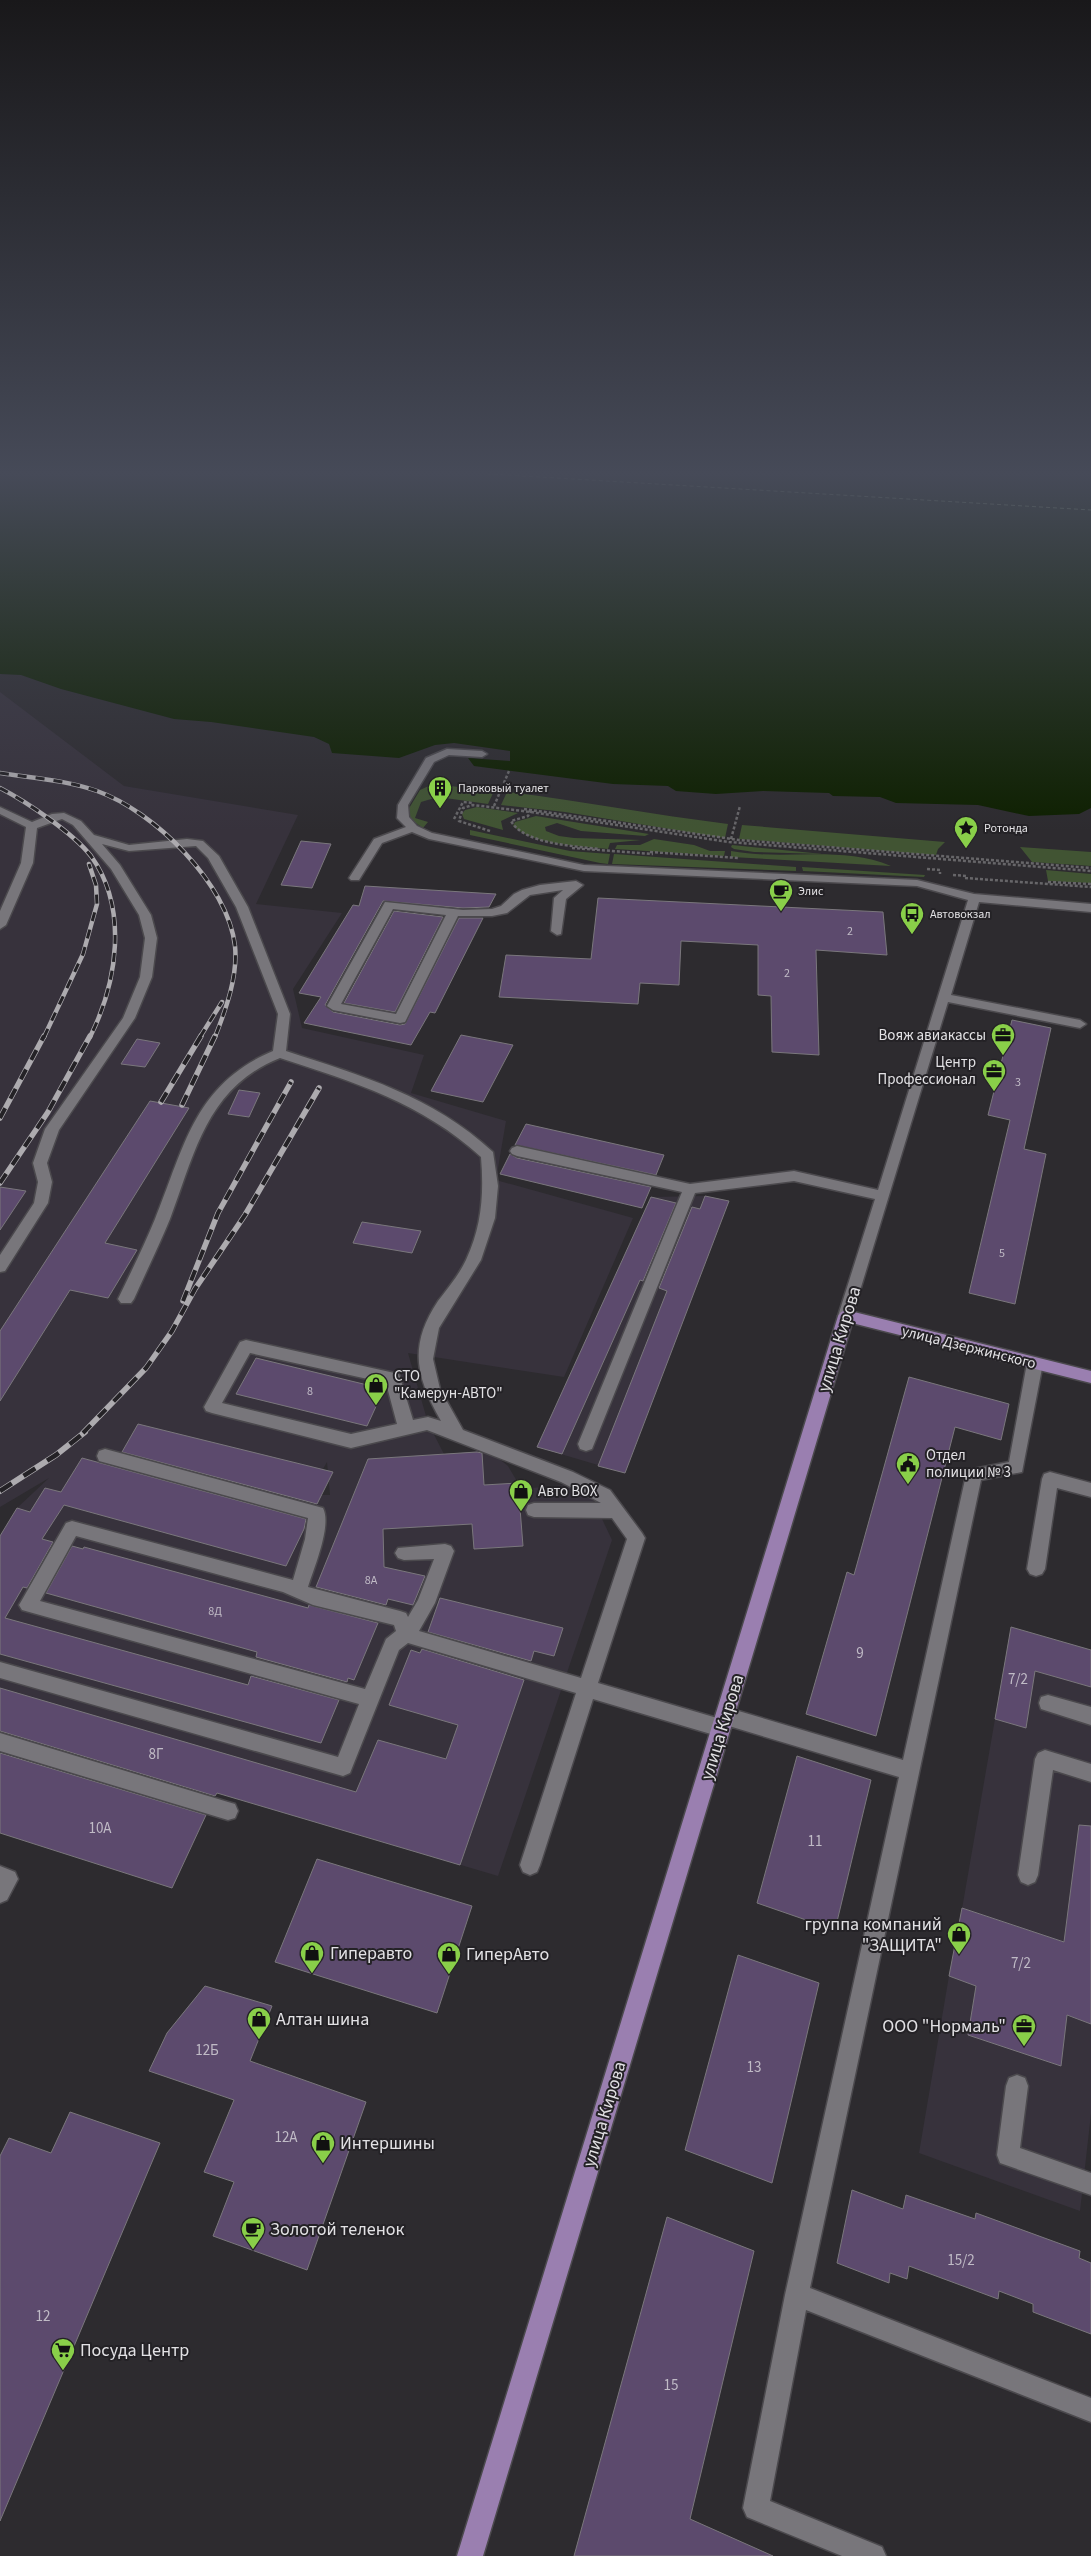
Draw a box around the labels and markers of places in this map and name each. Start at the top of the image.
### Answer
building icon: Парковый туалет [427,775,453,809]
place label: Парковый туалет [458,780,549,797]
place icon: Ротонда [953,815,979,849]
place label: Ротонда [984,820,1028,837]
cafe icon: Элис [768,878,794,912]
place label: Элис [798,883,824,900]
bus stop icon: Автовокзал [899,901,925,935]
place label: Автовокзал [930,906,991,923]
office icon: Вояж авиакассы [990,1022,1016,1056]
place label: Вояж авиакассы [879,1025,986,1046]
place label: Центр Профессионал [877,1052,976,1090]
office icon: Центр Профессионал [981,1058,1007,1092]
place label: СТО "Камерун-АВТО" [394,1366,503,1404]
shop icon: СТО "Камерун-АВТО" [363,1372,389,1406]
place label: Отдел полиции № 3 [926,1445,1011,1483]
public building icon: Отдел полиции № 3 [895,1451,921,1485]
shop icon: Авто BOX [508,1478,534,1512]
place label: Авто BOX [538,1481,598,1502]
place label: группа компаний "ЗАЩИТА" [804,1912,942,1958]
shop icon: группа компаний "ЗАЩИТА" [946,1921,972,1955]
shop icon: Гиперавто [299,1940,325,1974]
place label: Гиперавто [330,1941,412,1966]
shop icon: ГиперАвто [436,1941,462,1975]
place label: ГиперАвто [466,1942,549,1967]
shop icon: Алтан шина [246,2006,272,2040]
place label: Алтан шина [276,2007,369,2032]
office icon: ООО "Нормаль" [1011,2013,1037,2047]
place label: ООО "Нормаль" [882,2014,1006,2039]
shop icon: Интершины [310,2130,336,2164]
place label: Интершины [340,2131,435,2156]
cafe icon: Золотой теленок [240,2216,266,2250]
place label: Золотой теленок [270,2217,405,2242]
supermarket icon: Посуда Центр [50,2337,76,2371]
place label: Посуда Центр [80,2338,189,2363]

